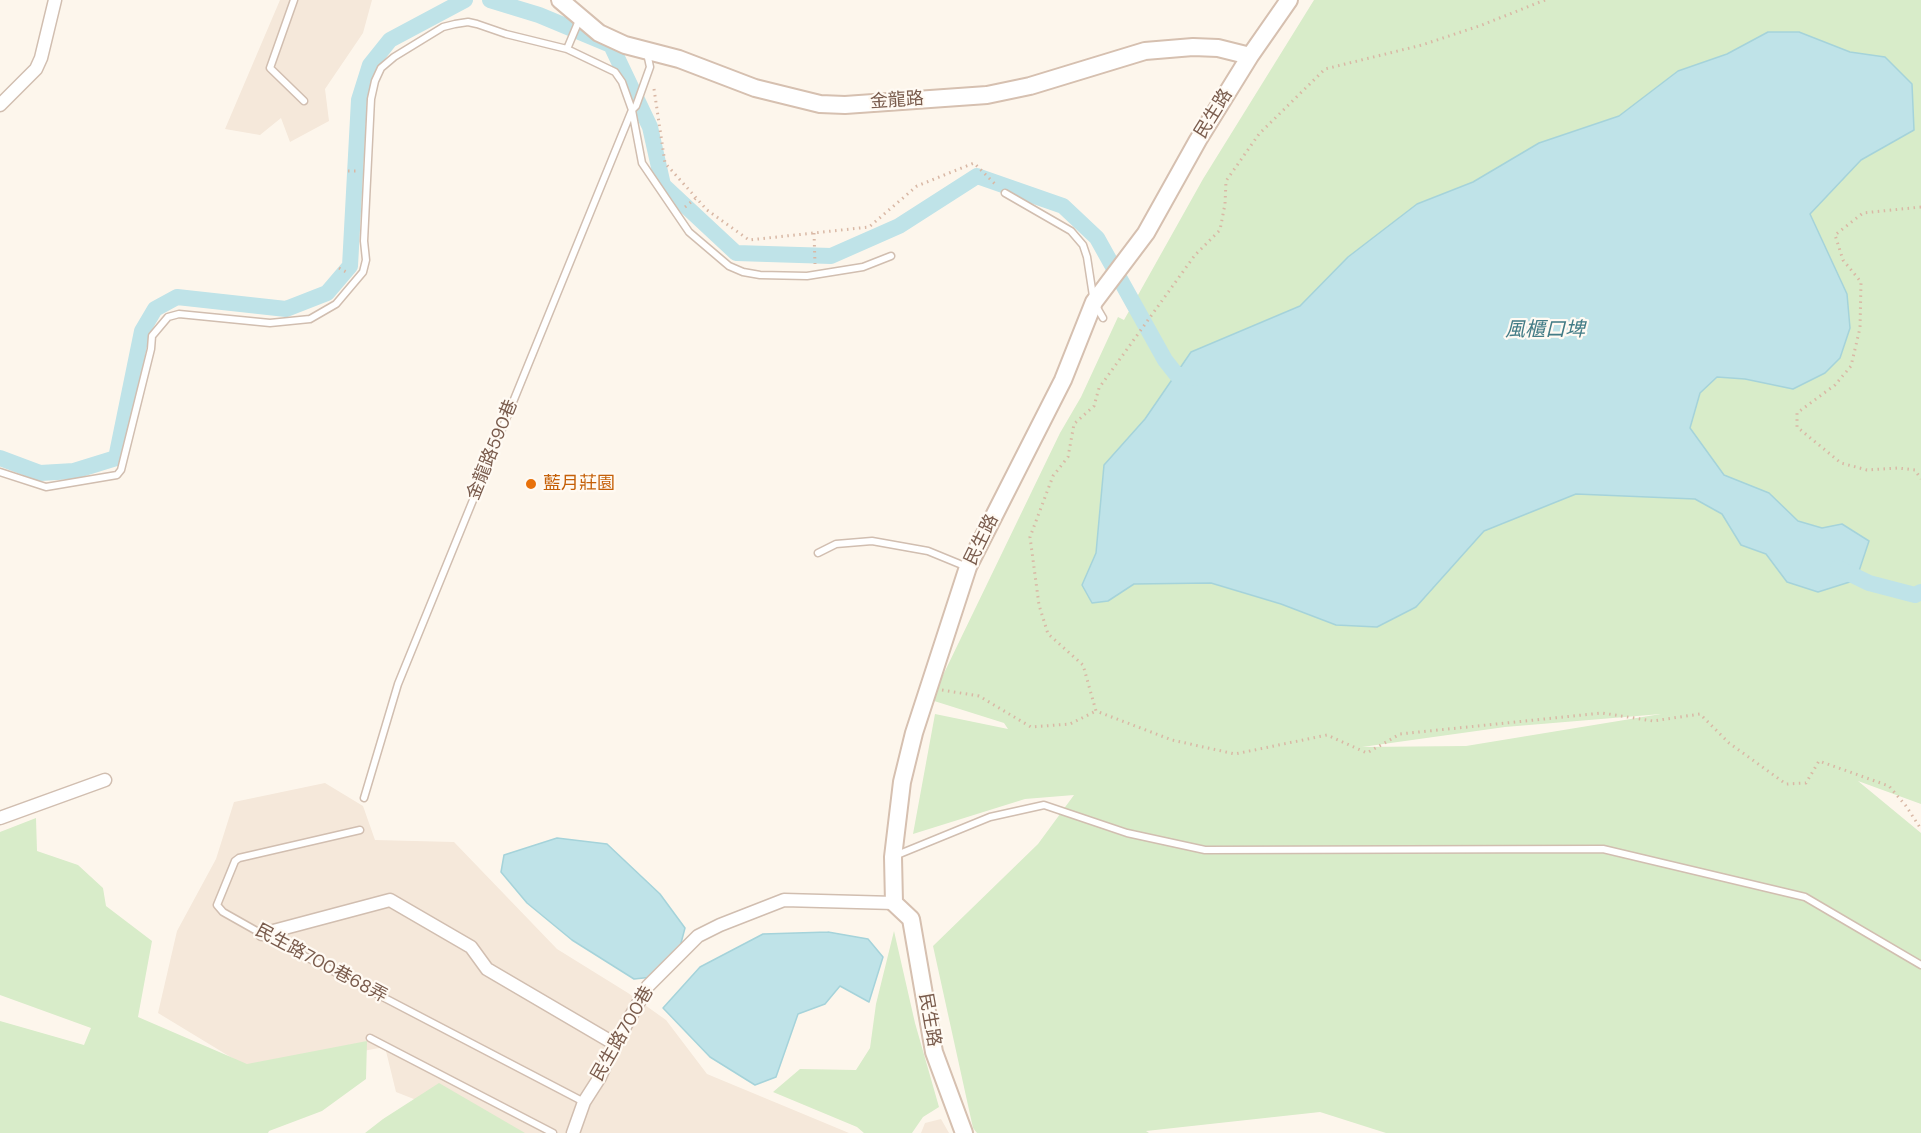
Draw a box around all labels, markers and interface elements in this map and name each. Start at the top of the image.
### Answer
street label: 民生路 [1191,85,1237,143]
street label: 金龍路 [869,88,925,114]
water label: 風櫃口埤 [1505,319,1585,343]
street label: 金龍路590巷 [463,397,523,503]
place label: 藍月莊園 [543,473,615,495]
marker: 藍月莊園 [524,477,538,491]
street label: 民生路 [960,511,1004,569]
street label: 民生路700巷68弄 [251,920,391,1008]
street label: 民生路700巷 [587,983,659,1085]
street label: 民生路 [914,992,944,1048]

